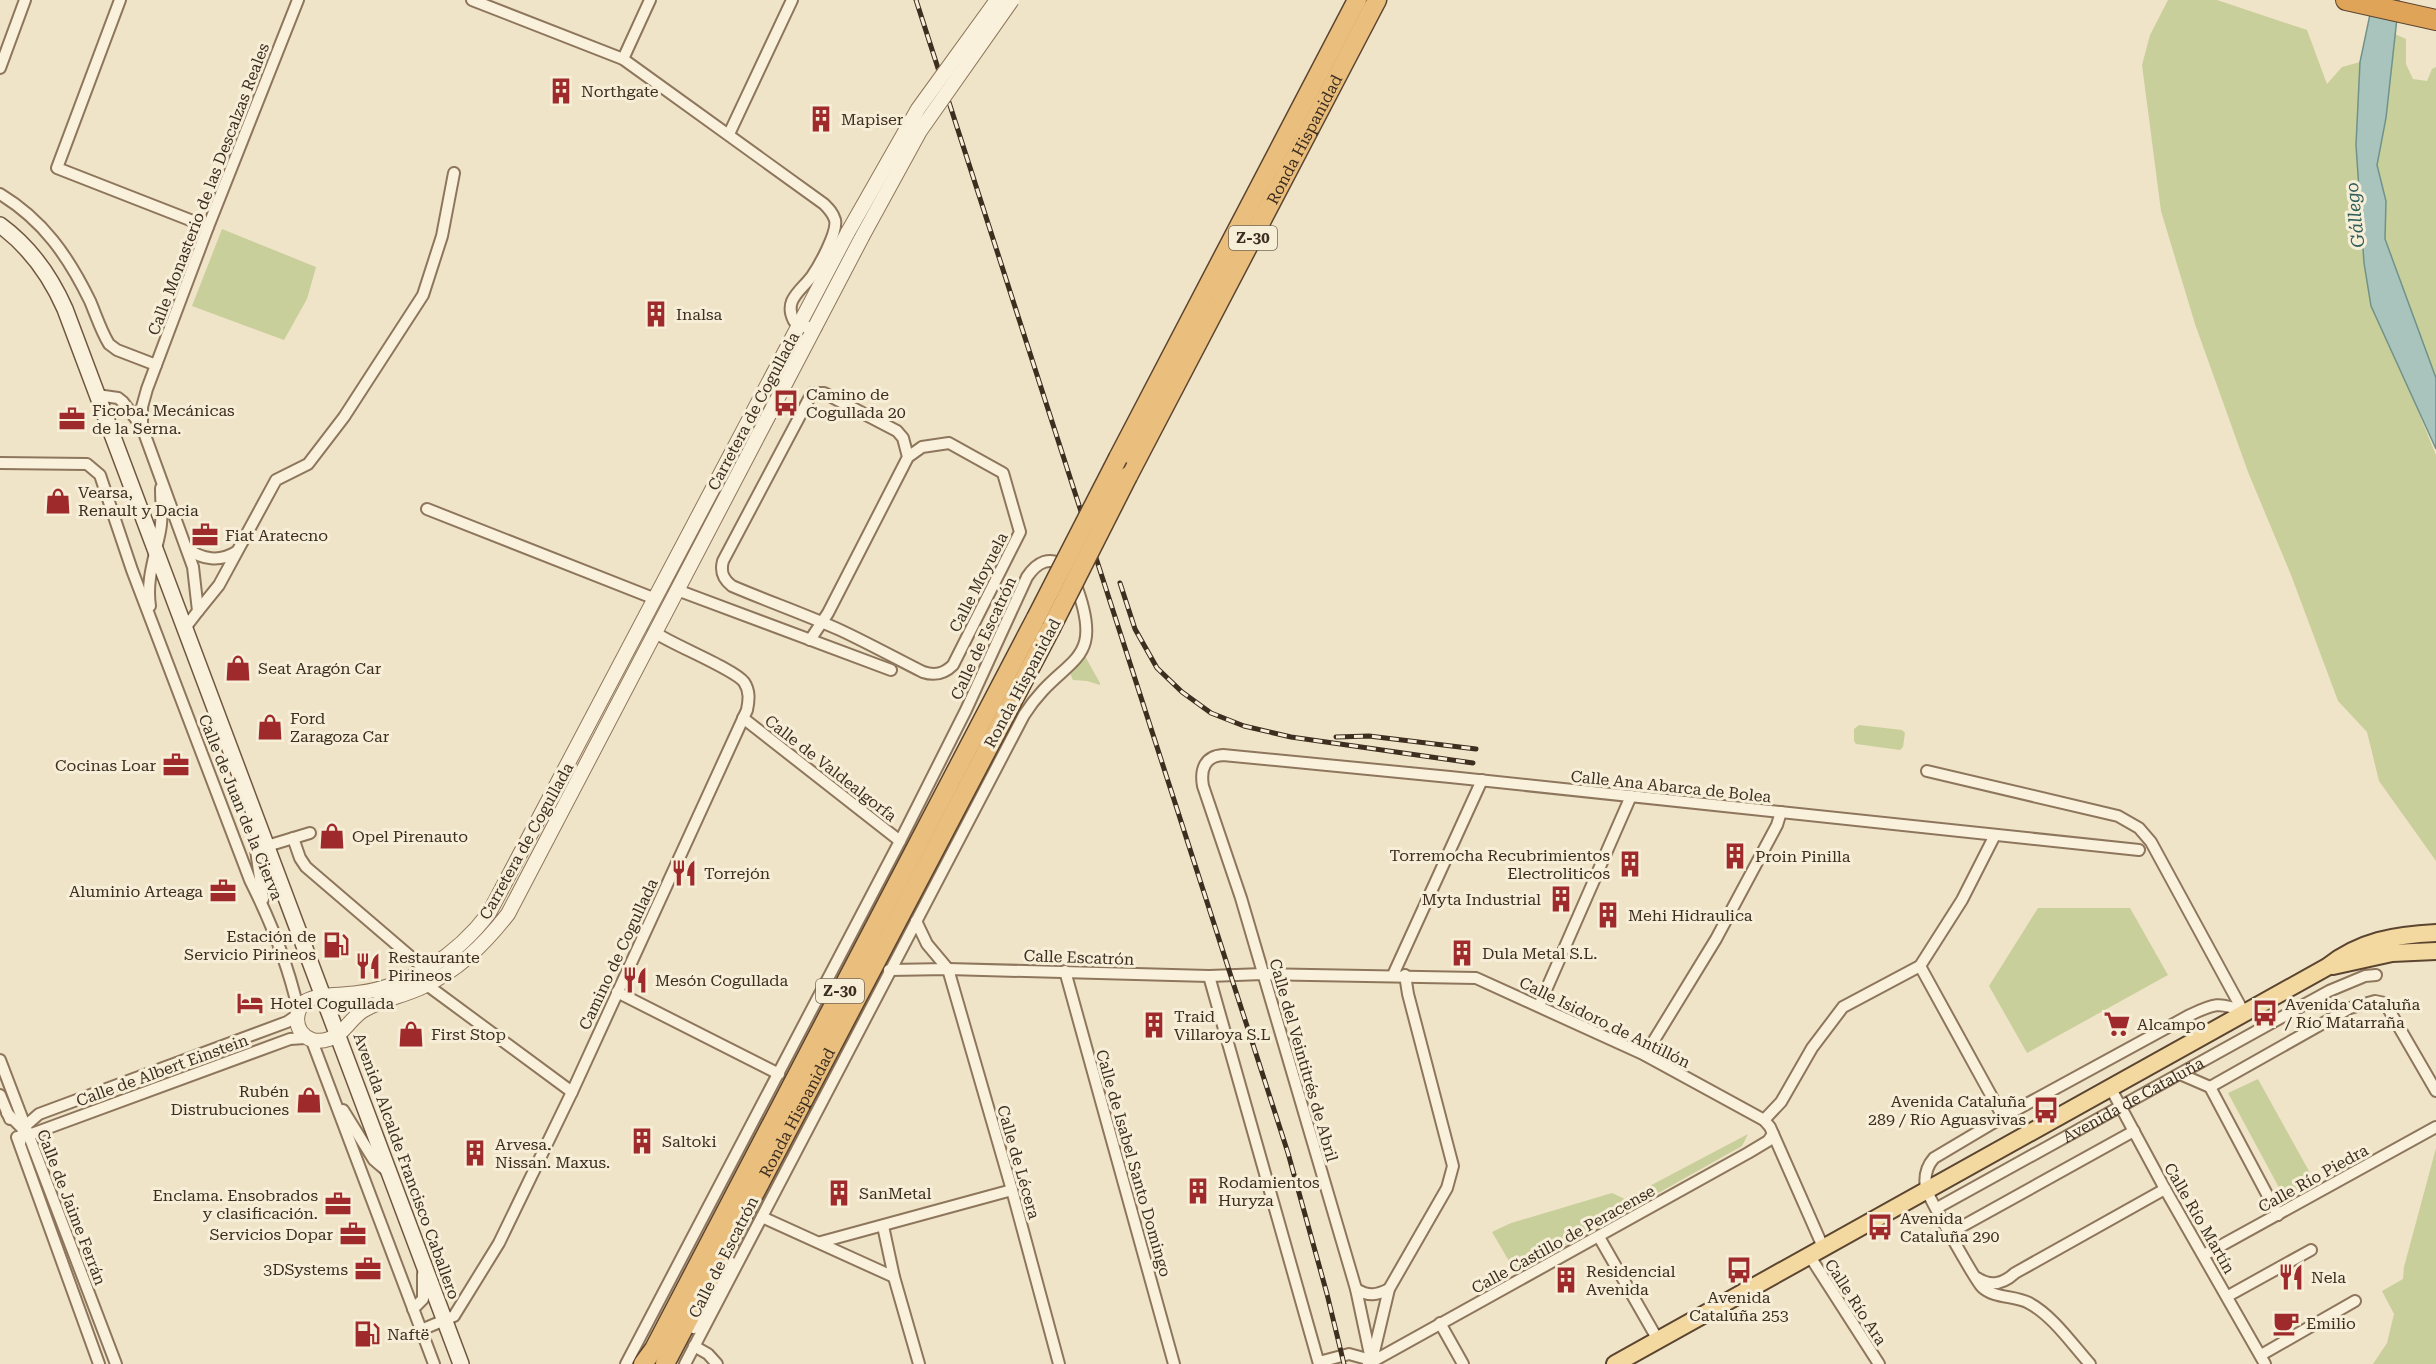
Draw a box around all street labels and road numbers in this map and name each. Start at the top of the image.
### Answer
street label: Calle Monasterio de las Descalzas Reales [144,40,273,338]
street label: Ronda Hispanidad [1263,71,1346,208]
road number: Z-30 [1229,226,1277,250]
street label: Carretera de Cogullada [704,329,803,494]
street label: Calle Moyuela [945,529,1012,635]
street label: Calle de Escatrón [947,574,1020,703]
street label: Ronda Hispanidad [980,615,1065,751]
street label: Calle de Valdealgorfa [761,711,901,826]
street label: Calle de Juan de la Cierva [195,712,287,903]
street label: Carretera de Cogullada [475,759,578,923]
street label: Calle Ana Abarca de Bolea [1570,767,1772,807]
street label: Camino de Cogullada [575,875,662,1033]
street label: Calle Escatrón [1023,946,1135,969]
street label: Calle del Veintitrés de Abril [1265,956,1342,1164]
street label: Calle Isidoro de Antillón [1516,973,1693,1072]
road number: Z-30 [816,979,864,1003]
street label: Calle de Albert Einstein [74,1030,251,1110]
street label: Avenida Alcalde Francisco Caballero [349,1030,464,1302]
street label: Ronda Hispanidad [756,1045,839,1181]
street label: Calle de Isabel Santo Domingo [1092,1047,1175,1279]
street label: Avenida de Cataluña [2059,1053,2207,1147]
street label: Calle de Lécera [993,1103,1044,1222]
street label: Calle de Jaime Ferrán [33,1127,110,1288]
street label: Calle Río Piedra [2255,1140,2372,1216]
street label: Calle Río Martín [2160,1159,2239,1277]
street label: Calle Castillo de Peracense [1468,1181,1658,1298]
street label: Calle de Escatrón [685,1193,762,1321]
street label: Calle Río Ara [1821,1255,1891,1349]

